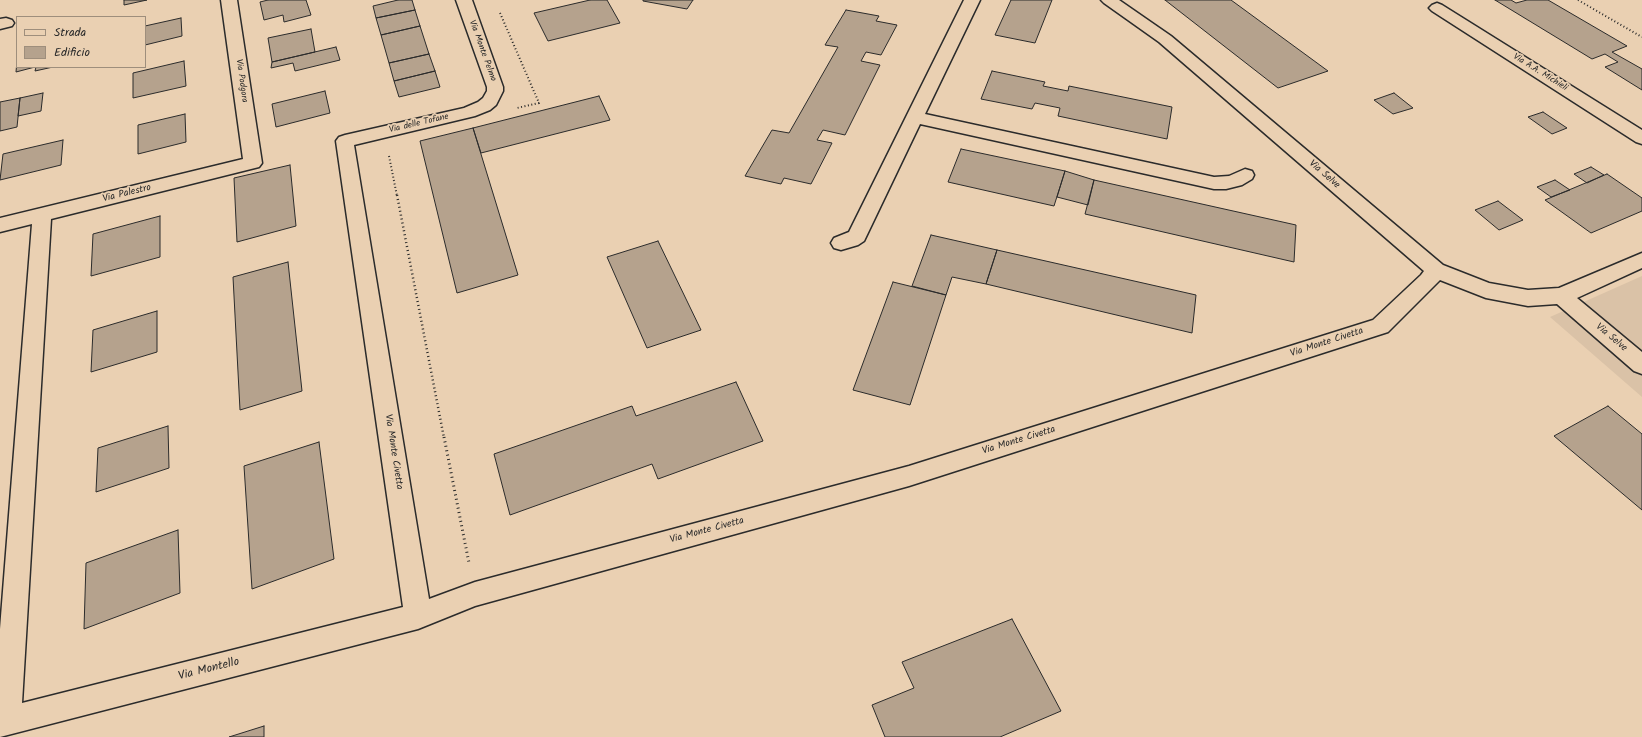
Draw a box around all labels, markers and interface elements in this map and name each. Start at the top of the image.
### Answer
legend [16,16,146,68]
street label: Via Monte Pelmo [466,19,498,83]
text: Strada [54,23,86,42]
text: Edificio [54,43,90,62]
street label: Via A.A. Michieli [1511,52,1569,94]
street label: Via Podgora [233,59,249,103]
street label: Via delle Tofane [388,112,450,136]
street label: Via Selve [1306,158,1342,192]
street label: Via Palestro [102,182,152,206]
street label: Via Selve [1593,321,1629,355]
street label: Via Monte Civetta [1289,326,1365,360]
street label: Via Monte Civetta [381,414,405,490]
street label: Via Monte Civetta [981,424,1057,458]
street label: Via Monte Civetta [669,515,745,547]
street label: Via Montello [177,655,241,685]

